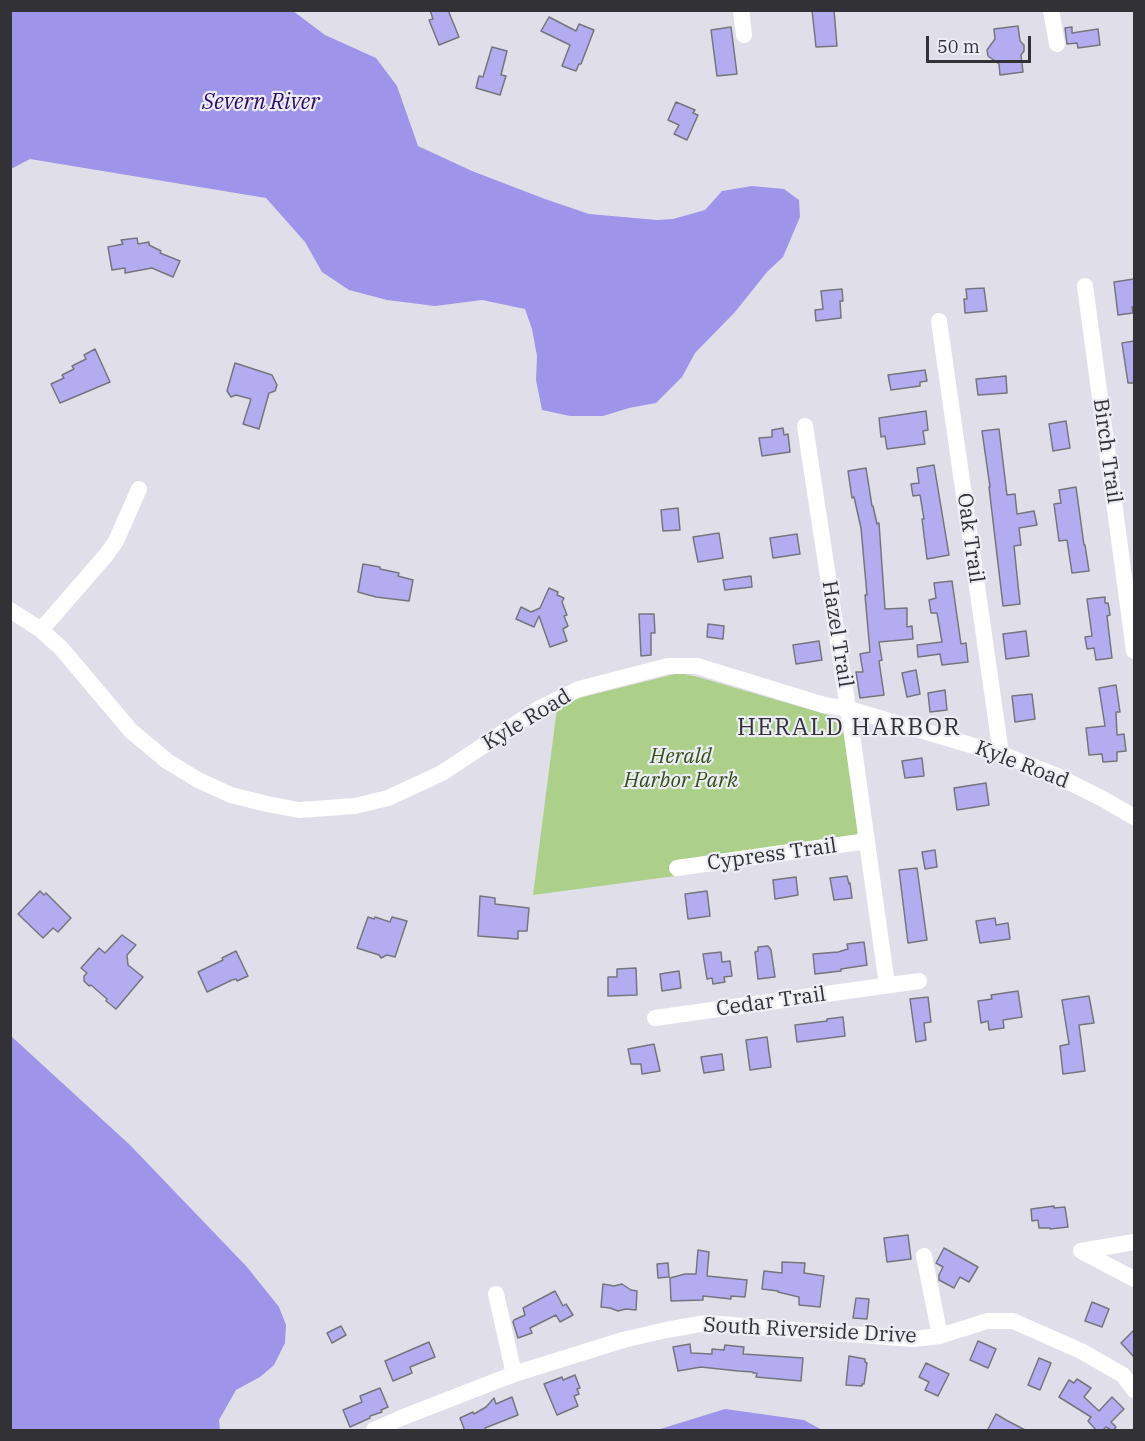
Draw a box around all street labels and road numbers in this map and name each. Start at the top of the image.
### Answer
street label: Birch Trail [1087,397,1127,505]
street label: Oak Trail [951,491,989,585]
street label: Hazel Trail [816,579,858,689]
street label: Kyle Road [478,684,576,756]
street label: Kyle Road [972,736,1072,794]
street label: Cypress Trail [706,833,838,877]
street label: Cedar Trail [715,982,827,1022]
street label: South Riverside Drive [703,1313,917,1349]

